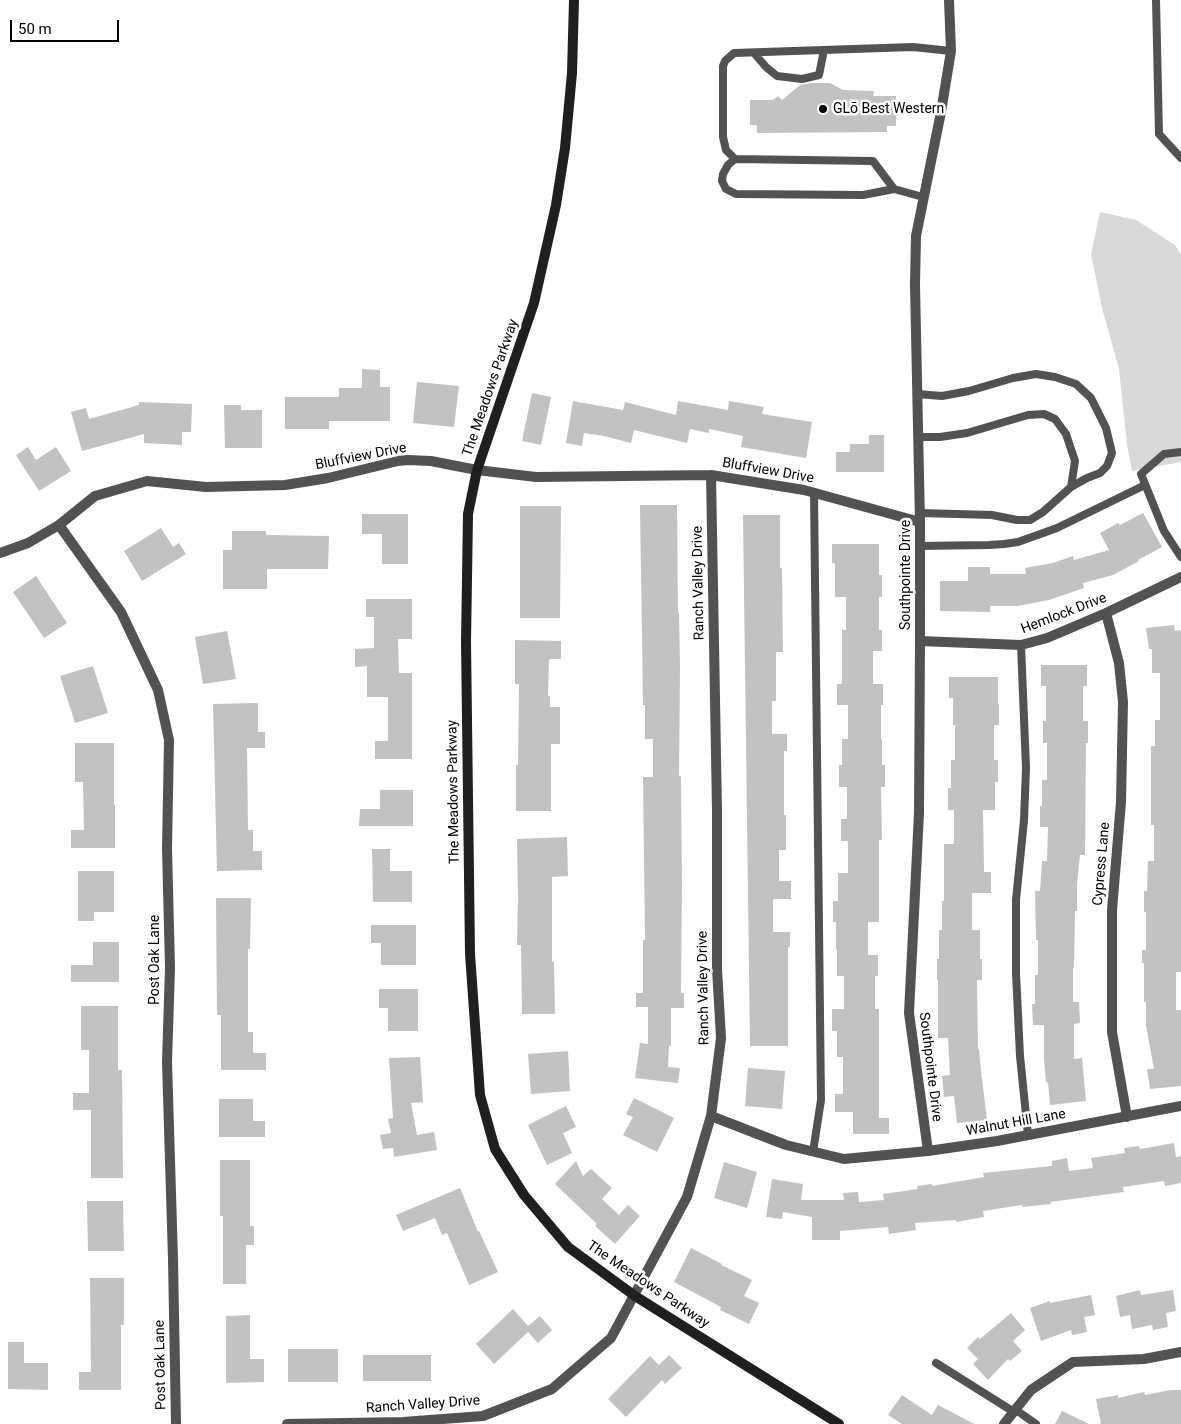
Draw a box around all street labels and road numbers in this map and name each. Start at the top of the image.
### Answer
street label: The Meadows Parkway [460,317,522,459]
street label: Bluffview Drive [314,440,408,474]
street label: Bluffview Drive [721,455,815,487]
street label: Southpointe Drive [898,520,914,630]
street label: Ranch Valley Drive [690,526,708,640]
street label: Hemlock Drive [1019,590,1109,638]
street label: The Meadows Parkway [444,720,464,864]
street label: Cypress Lane [1090,821,1114,907]
street label: Post Oak Lane [147,915,163,1005]
street label: Ranch Valley Drive [695,931,713,1045]
street label: Southpointe Drive [915,1011,945,1123]
street label: Walnut Hill Lane [965,1106,1067,1140]
street label: The Meadows Parkway [584,1238,712,1332]
street label: Post Oak Lane [152,1320,170,1410]
street label: Ranch Valley Drive [365,1393,481,1417]

